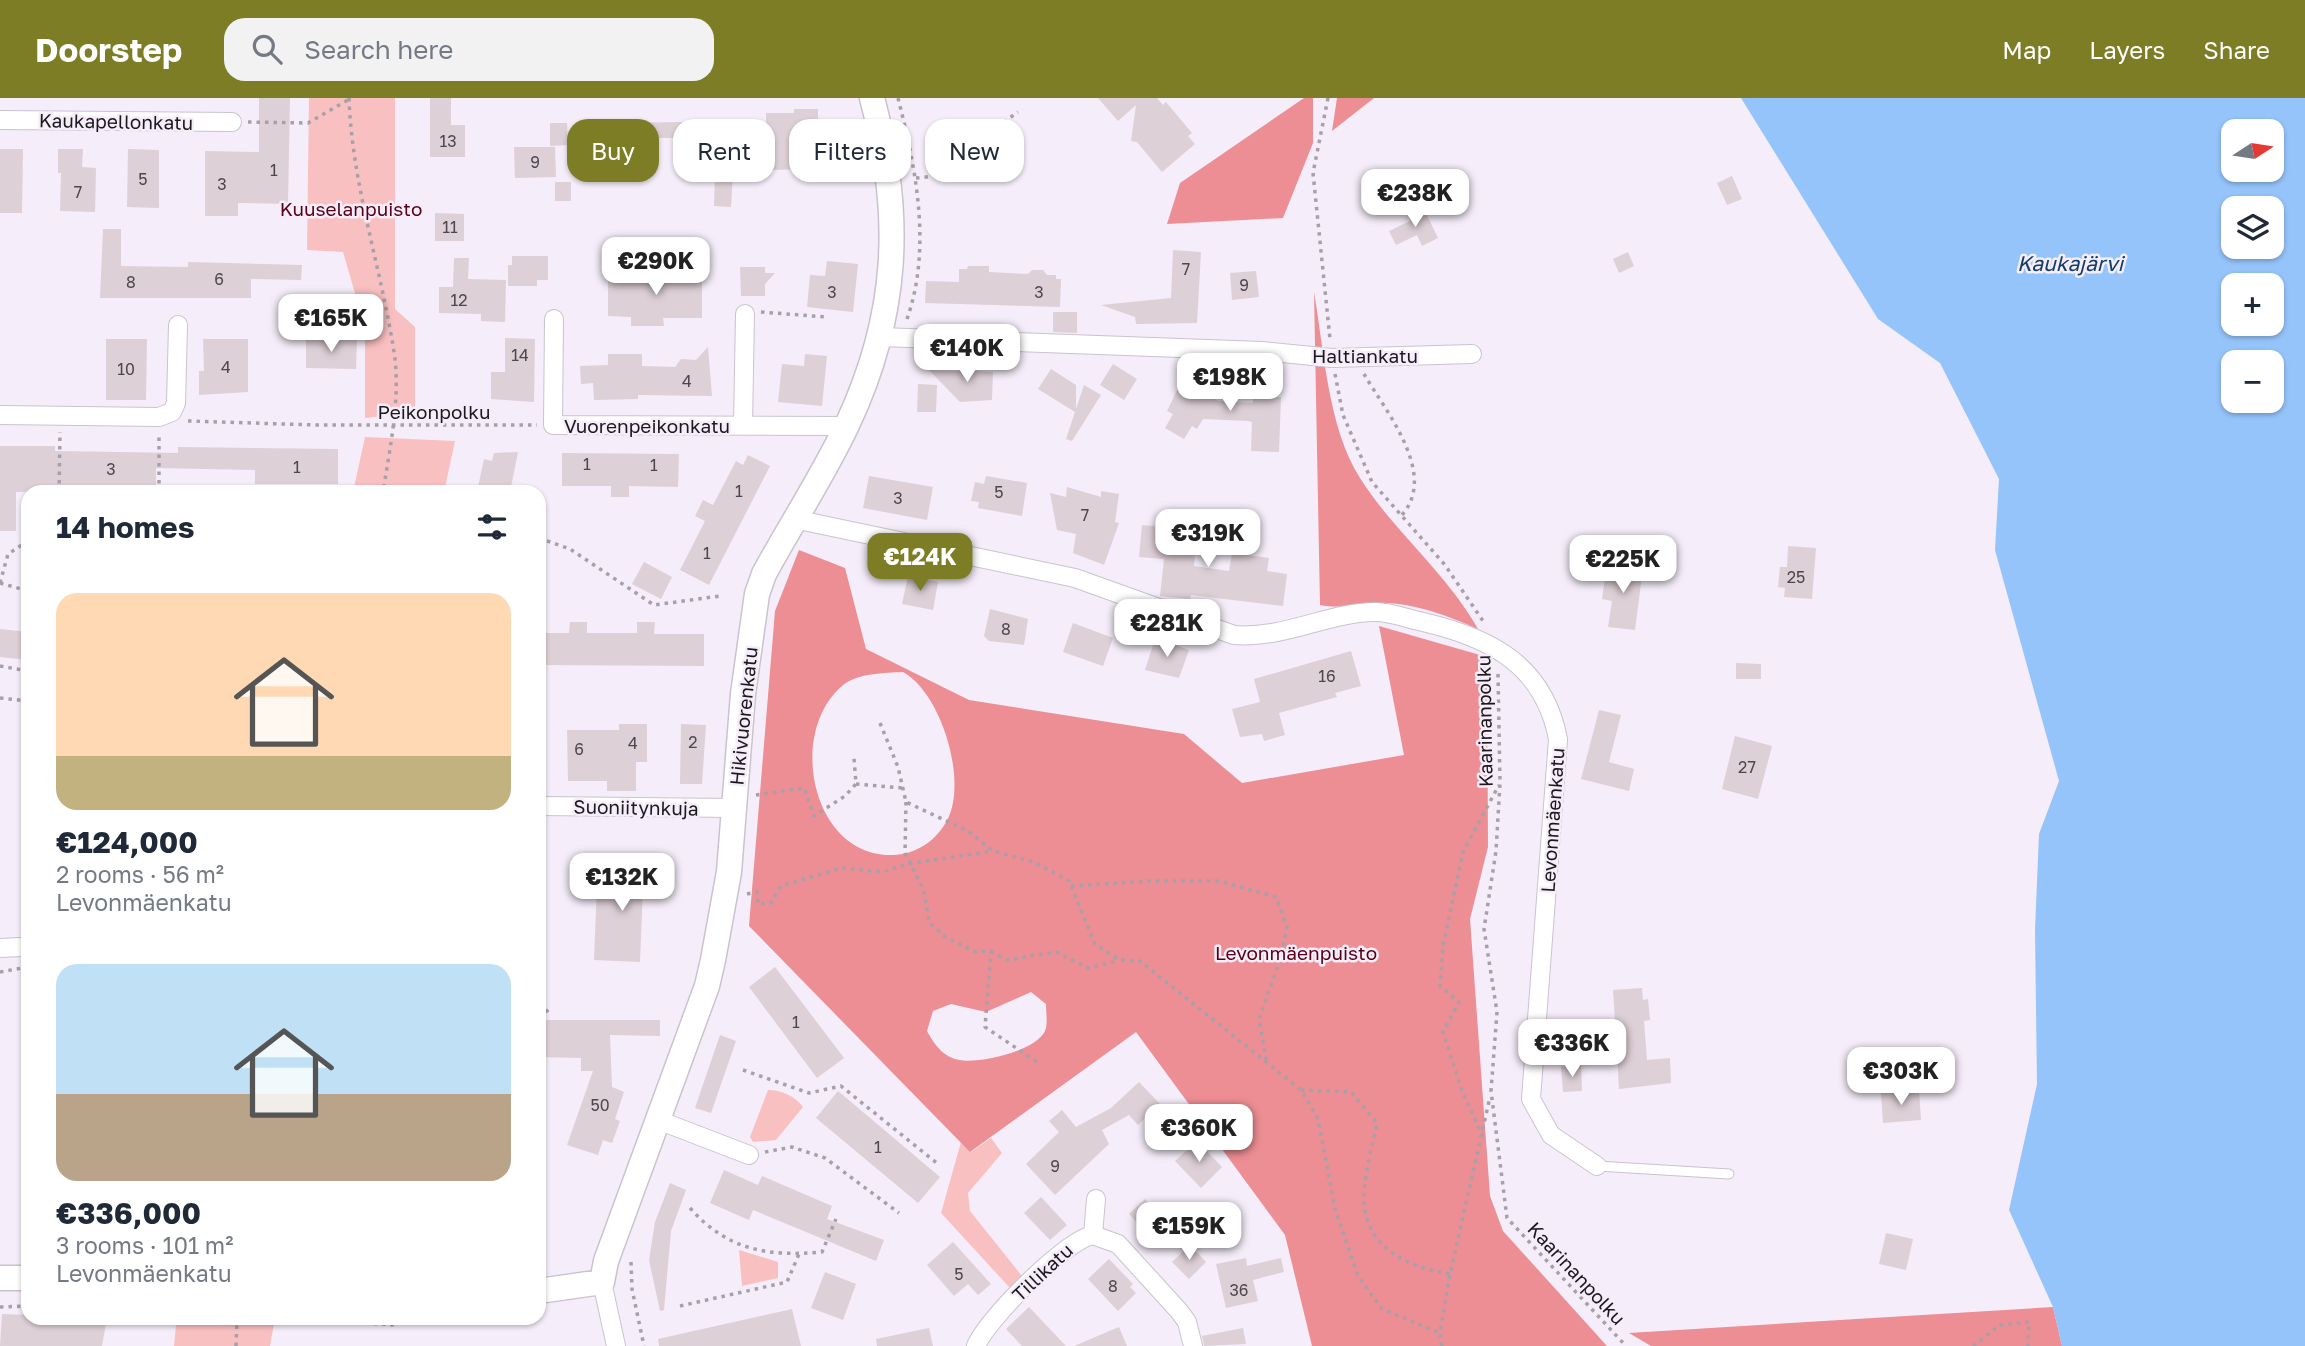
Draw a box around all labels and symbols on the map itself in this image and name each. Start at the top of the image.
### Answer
street label: Kaukapellonkatu [39,108,193,134]
north arrow [2221,119,2284,182]
house number: 13 [439,131,457,151]
house number: 9 [530,152,540,172]
house number: 1 [270,160,278,180]
house number: 5 [138,169,148,189]
pin: €238K [1366,170,1464,229]
house number: 3 [217,174,227,194]
house number: 7 [74,182,82,202]
park label: Kuuselanpuisto [280,197,422,220]
house number: 11 [442,217,458,237]
pin: €290K [607,238,705,297]
water label: Kaukajärvi [2017,250,2125,276]
house number: 7 [1182,259,1190,279]
house number: 6 [214,269,224,289]
house number: 8 [126,272,136,292]
house number: 9 [1239,275,1249,295]
house number: 3 [827,282,837,302]
house number: 3 [1034,282,1044,302]
house number: 12 [450,290,468,310]
pin: €165K [282,294,380,354]
pin: €140K [918,324,1016,384]
street label: Haltiankatu [1312,344,1418,367]
house number: 14 [511,345,529,365]
pin: €198K [1181,354,1279,413]
house number: 4 [221,357,231,377]
house number: 10 [117,359,135,379]
house number: 4 [682,371,692,391]
street label: Peikonpolku [377,400,491,423]
street label: Vuorenpeikonkatu [564,414,730,437]
house number: 1 [583,454,591,474]
house number: 1 [650,455,658,475]
house number: 1 [293,457,301,477]
house number: 3 [106,459,116,479]
house number: 1 [735,481,743,501]
house number: 5 [994,482,1004,502]
house number: 3 [893,488,903,508]
house number: 7 [1081,505,1089,525]
pin: €319K [1159,510,1257,569]
pin: €124K [871,533,969,593]
pin: €225K [1574,536,1672,595]
house number: 1 [703,543,711,563]
house number: 25 [1787,567,1805,587]
pin: €281K [1118,600,1216,659]
house number: 8 [1001,619,1011,639]
street label: Hikivuorenkatu [724,646,762,786]
street label: Kaarinanpolku [1471,655,1497,787]
house number: 16 [1318,666,1336,686]
house number: 2 [688,732,698,752]
house number: 4 [628,733,638,753]
house number: 6 [574,739,584,759]
street label: Levonmäenkatu [1535,747,1569,893]
house number: 27 [1738,757,1756,777]
street label: Suoniitynkuja [573,794,699,820]
pin: €132K [573,854,671,913]
park label: Levonmäenpuisto [1215,941,1377,964]
house number: 1 [792,1012,800,1032]
pin: €336K [1523,1020,1621,1079]
pin: €303K [1852,1048,1950,1107]
house number: 50 [590,1095,610,1115]
pin: €360K [1150,1104,1248,1164]
house number: 1 [874,1137,882,1157]
house number: 9 [1050,1156,1060,1176]
pin: €159K [1140,1202,1238,1262]
street label: Kaarinanpolku [1523,1217,1631,1329]
street label: Tillikatu [1007,1238,1077,1306]
house number: 5 [954,1264,964,1284]
house number: 8 [1108,1276,1118,1296]
house number: 36 [1229,1280,1249,1300]

